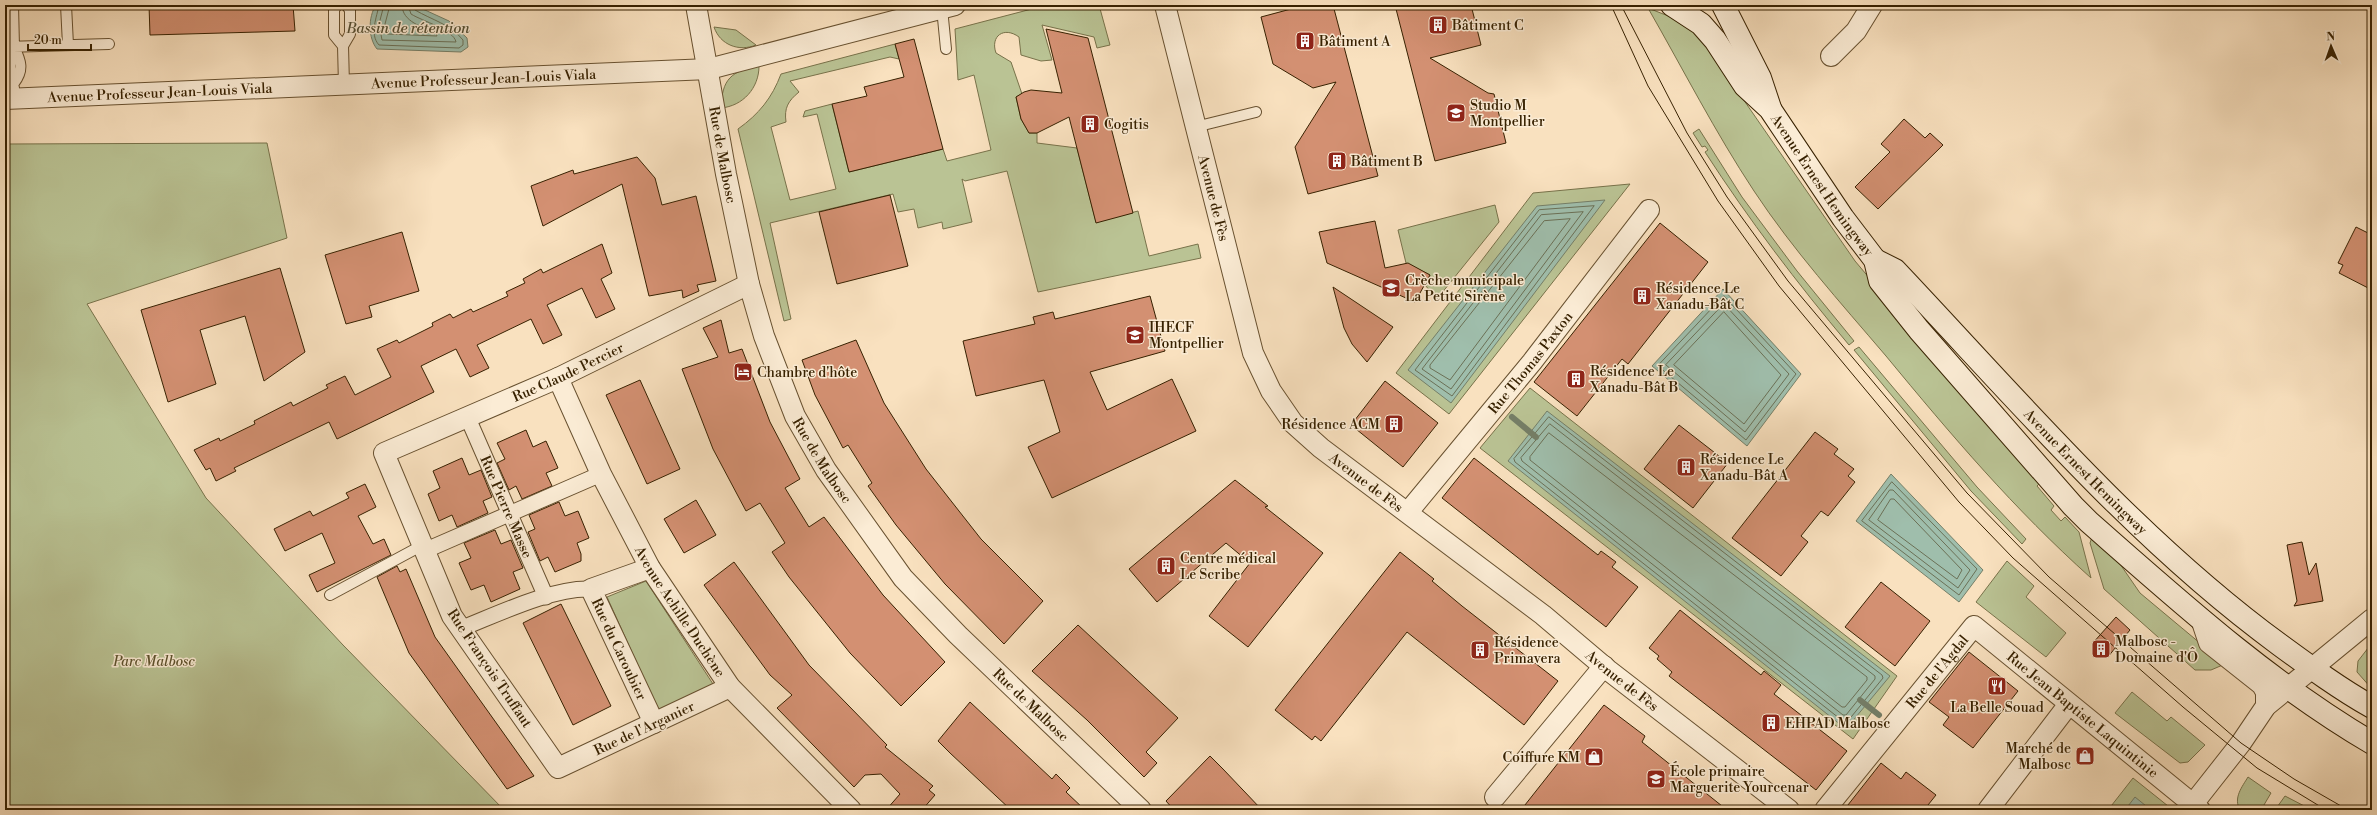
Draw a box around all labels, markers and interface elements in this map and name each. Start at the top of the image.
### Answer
building icon: Bâtiment C [1427,14,1449,36]
place label: Bâtiment C [1451,17,1524,35]
water label: Bassin de rétention [345,19,470,38]
scale bar [28,26,91,52]
north arrow [2311,26,2351,66]
building icon: Bâtiment A [1294,30,1316,52]
text: N [2326,30,2336,44]
text: 20 m [34,33,62,48]
place label: Bâtiment A [1318,33,1391,51]
street label: Avenue Professeur Jean-Louis Viala [370,66,598,93]
street label: Avenue Professeur Jean-Louis Viala [46,80,274,107]
place label: Studio M Montpellier [1470,97,1545,131]
school or university icon: Studio M Montpellier [1445,102,1467,124]
street label: Rue de Malbosc [704,105,740,205]
street label: Avenue Ernest Hemingway [1765,110,1877,260]
building icon: Cogitis [1079,113,1101,135]
place label: Cogitis [1104,116,1149,134]
building icon: Bâtiment B [1326,150,1348,172]
street label: Avenue de Fès [1193,152,1232,243]
place label: Bâtiment B [1350,153,1423,171]
place label: Crèche municipale La Petite Sirène [1405,272,1524,306]
school or university icon: Crèche municipale La Petite Sirène [1380,277,1402,299]
place label: Résidence Le Xanadu-Bât C [1655,280,1744,314]
building icon: Résidence Le Xanadu-Bât C [1631,285,1653,307]
street label: Rue Thomas Paxton [1485,308,1578,418]
place label: IHECF Montpellier [1149,319,1224,353]
school or university icon: IHECF Montpellier [1124,324,1146,346]
street label: Rue Claude Percier [510,339,627,407]
hotel icon: Chambre d'hôte [732,361,754,383]
place label: Résidence Le Xanadu-Bât B [1589,363,1678,397]
place label: Chambre d'hôte [757,364,857,382]
building icon: Résidence Le Xanadu-Bât B [1565,368,1587,390]
street label: Avenue Ernest Hemingway [2019,405,2151,539]
building icon: Résidence ACM [1383,413,1405,435]
street label: Rue de Malbosc [788,415,855,508]
place label: Résidence ACM [1281,416,1381,434]
street label: Avenue de Fès [1324,448,1406,517]
place label: Résidence Le Xanadu-Bât A [1699,451,1789,485]
street label: Rue Pierre Masse [475,453,536,561]
building icon: Résidence Le Xanadu-Bât A [1675,456,1697,478]
street label: Avenue Achille Duchène [630,542,729,681]
place label: Centre médical Le Scribe [1180,550,1276,584]
building icon: Centre médical Le Scribe [1155,555,1177,577]
street label: Rue du Caroubier [587,596,650,703]
street label: Rue François Truffaut [443,606,536,731]
street label: Rue de l'Agdal [1903,632,1973,713]
place label: Malbosc - Domaine d'Ô [2115,633,2198,667]
place label: Résidence Primavera [1494,634,1562,668]
building icon: Malbosc - Domaine d'Ô [2090,638,2112,660]
building icon: Résidence Primavera [1469,639,1491,661]
street label: Avenue de Fès [1581,646,1662,716]
street label: Rue Jean Baptiste Laquintinie [2003,648,2162,782]
park label: Parc Malbosc [112,653,195,671]
street label: Rue de Malbosc [989,665,1072,746]
restaurant icon: La Belle Souad [1986,675,2008,697]
street label: Rue de l'Arganier [591,698,698,760]
place label: La Belle Souad [1950,699,2044,717]
building icon: EHPAD Malbosc [1760,712,1782,734]
place label: EHPAD Malbosc [1785,715,1890,733]
place label: Marché de Malbosc [2005,740,2071,774]
shop icon: Marché de Malbosc [2074,745,2096,767]
shop icon: Coiffure KM [1583,746,1605,768]
place label: Coiffure KM [1502,749,1581,767]
place label: École primaire Marguerite Yourcenar [1670,761,1809,797]
school or university icon: École primaire Marguerite Yourcenar [1645,768,1667,790]

